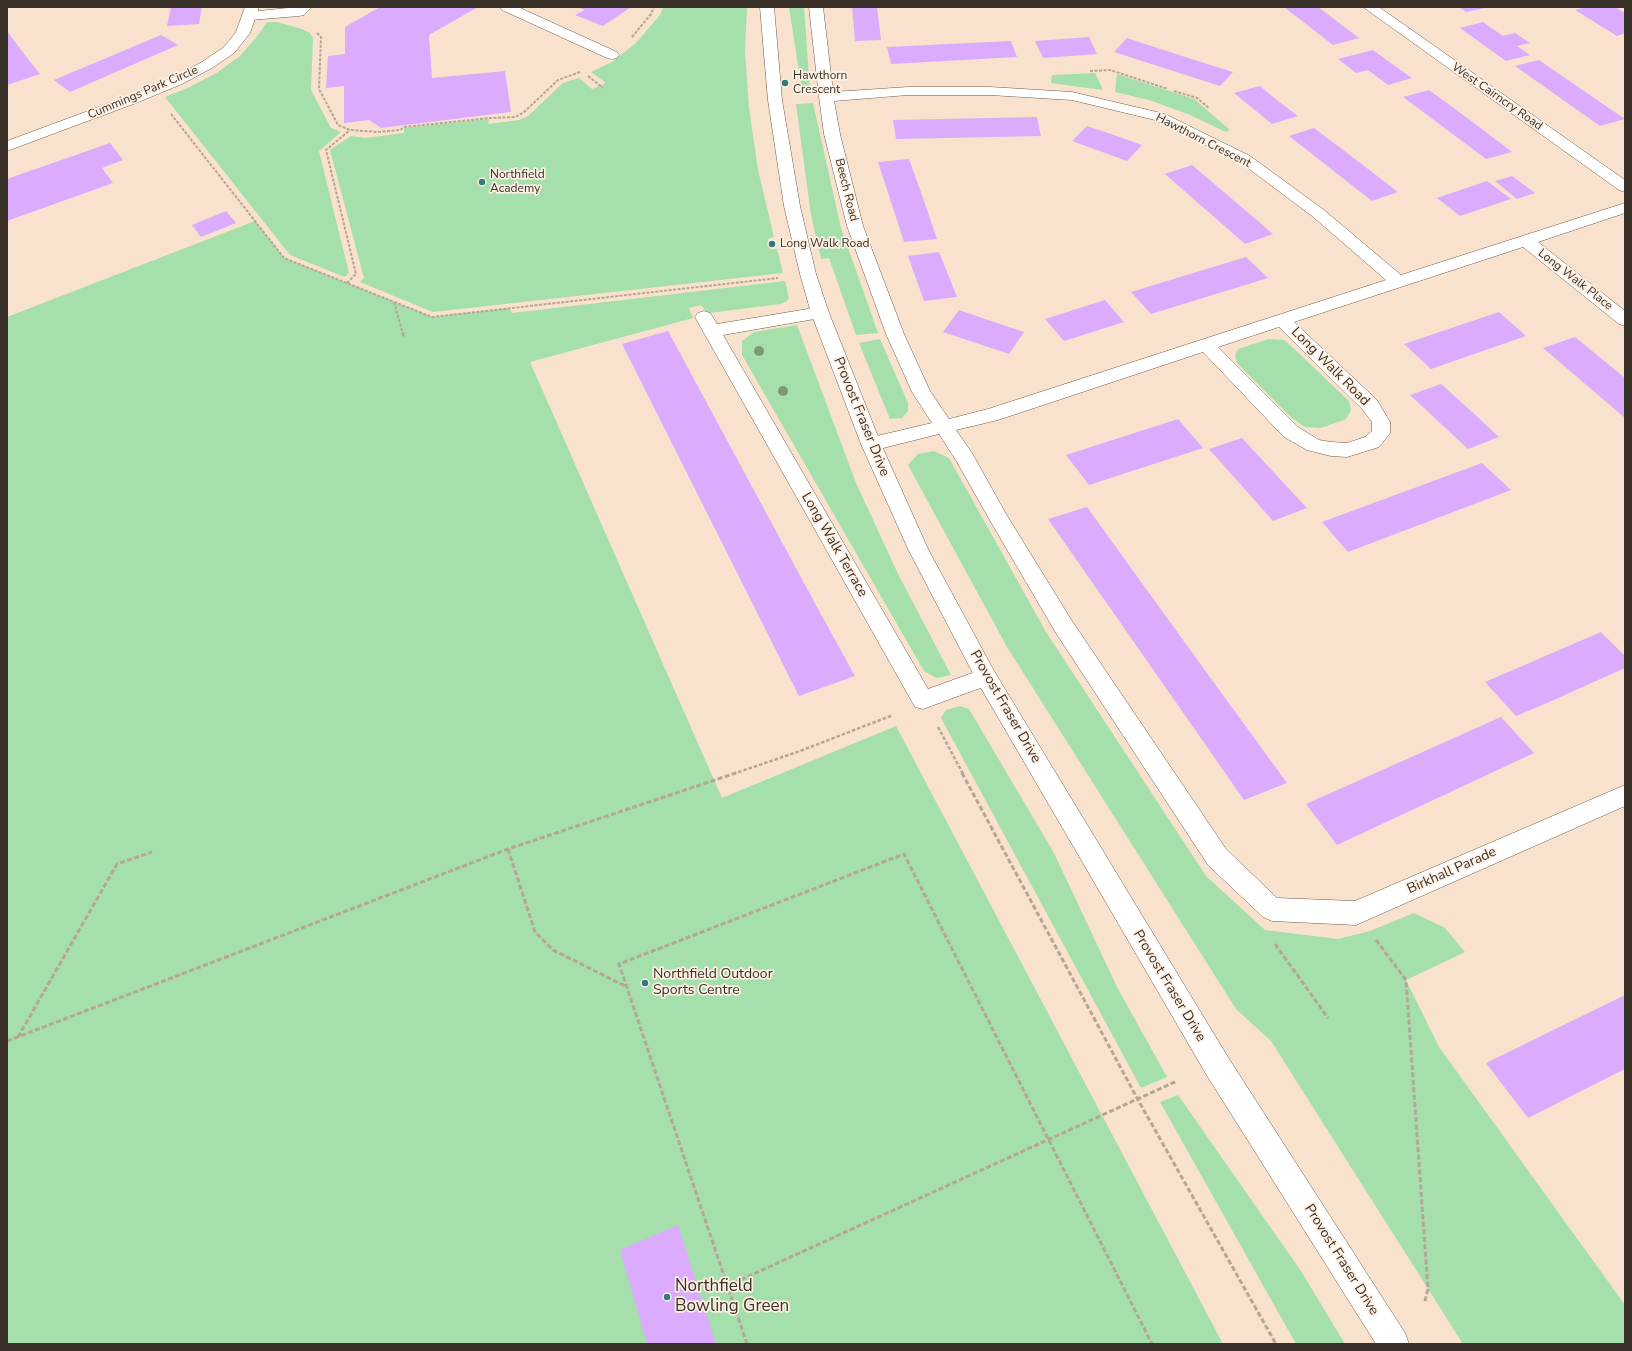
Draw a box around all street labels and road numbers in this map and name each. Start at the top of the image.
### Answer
street label: West Cairncry Road [1449,60,1545,134]
street label: Cummings Park Circle [86,63,200,123]
street label: Hawthorn Crescent [1153,111,1253,171]
street label: Beech Road [831,157,861,223]
street label: Long Walk Place [1535,246,1615,314]
street label: Long Walk Road [1287,324,1373,410]
street label: Provost Fraser Drive [829,355,893,479]
street label: Long Walk Terrace [797,490,871,600]
street label: Provost Fraser Drive [966,648,1044,766]
street label: Birkhall Parade [1405,844,1499,898]
street label: Provost Fraser Drive [1129,927,1209,1045]
street label: Provost Fraser Drive [1300,1202,1382,1318]

